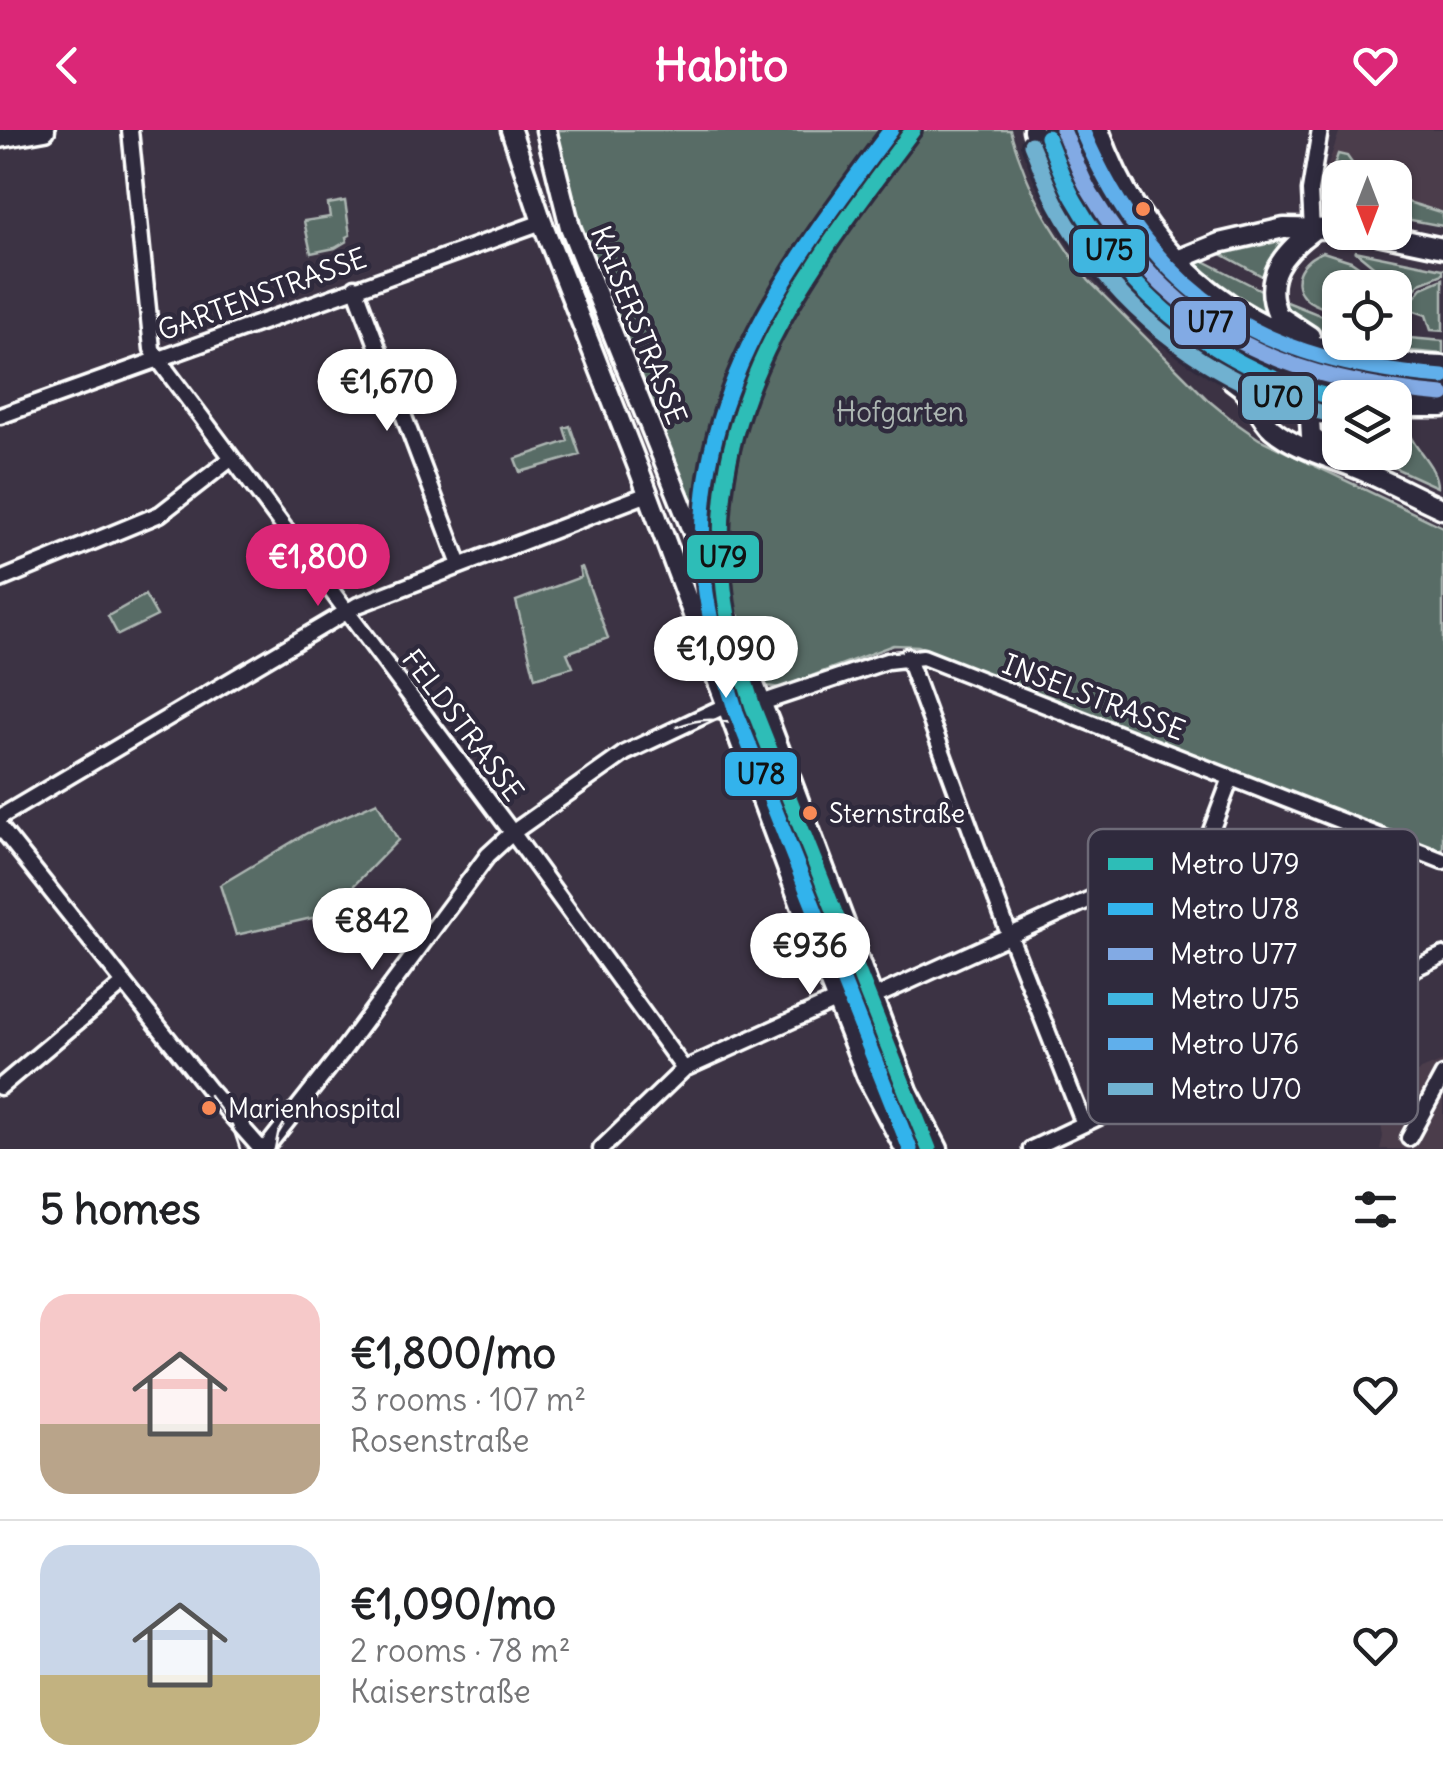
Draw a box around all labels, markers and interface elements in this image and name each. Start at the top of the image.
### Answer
text: Habito [655,37,788,93]
icon: back [40,38,95,93]
icon: heart [1348,38,1403,93]
north arrow [1322,160,1412,250]
map controls [1322,160,1412,470]
unlabelled marker [1133,199,1153,219]
street label: KAISERSTRASSE [583,220,695,430]
line badge: U75 [1071,227,1147,275]
text: U75 [1085,232,1133,268]
street label: GARTENSTRASSE [153,240,371,348]
button: locate [1322,270,1412,360]
line badge: U77 [1172,299,1248,347]
text: U77 [1187,304,1234,340]
pin: €1,670 [306,349,468,434]
text: €1,670 [340,361,434,402]
line badge: U70 [1240,374,1316,422]
text: U70 [1252,379,1304,415]
button: layers [1322,380,1412,470]
park label: Hofgarten [836,394,964,430]
pin: €1,800 [237,524,399,609]
line badge: U79 [685,533,761,581]
text: €1,800 [268,536,368,577]
text: U79 [699,539,747,575]
pin: €1,090 [645,616,807,701]
text: €1,090 [676,628,776,669]
street label: FELDSTRASSE [394,642,532,808]
street label: INSELSTRASSE [998,646,1190,748]
line badge: U78 [723,750,799,798]
text: U78 [737,756,785,792]
place label: Sternstraße [829,797,965,830]
marker: Sternstraße [800,803,820,823]
legend [1088,829,1418,1124]
text: Metro U79 [1170,846,1300,882]
pin: €842 [313,888,431,973]
text: Metro U78 [1170,891,1300,927]
text: €842 [334,900,410,941]
pin: €936 [751,913,869,998]
text: €936 [772,925,848,966]
text: Metro U77 [1170,936,1297,972]
text: Metro U75 [1170,981,1300,1017]
text: Metro U76 [1170,1026,1299,1062]
text: Metro U70 [1170,1071,1302,1107]
place label: Marienhospital [228,1092,401,1125]
marker: Marienhospital [199,1098,219,1118]
icon: filters [1348,1182,1403,1237]
text: 5 homes [40,1183,201,1235]
text: €1,800/mo [350,1327,556,1379]
icon: home [120,1334,240,1454]
icon: heart [1348,1367,1403,1422]
text: 3 rooms · 107 m² [350,1379,586,1420]
text: Rosenstraße [350,1420,529,1461]
text: €1,090/mo [350,1578,556,1630]
icon: home [120,1585,240,1705]
icon: heart [1348,1618,1403,1673]
text: 2 rooms · 78 m² [350,1630,571,1671]
text: Kaiserstraße [350,1671,531,1712]

